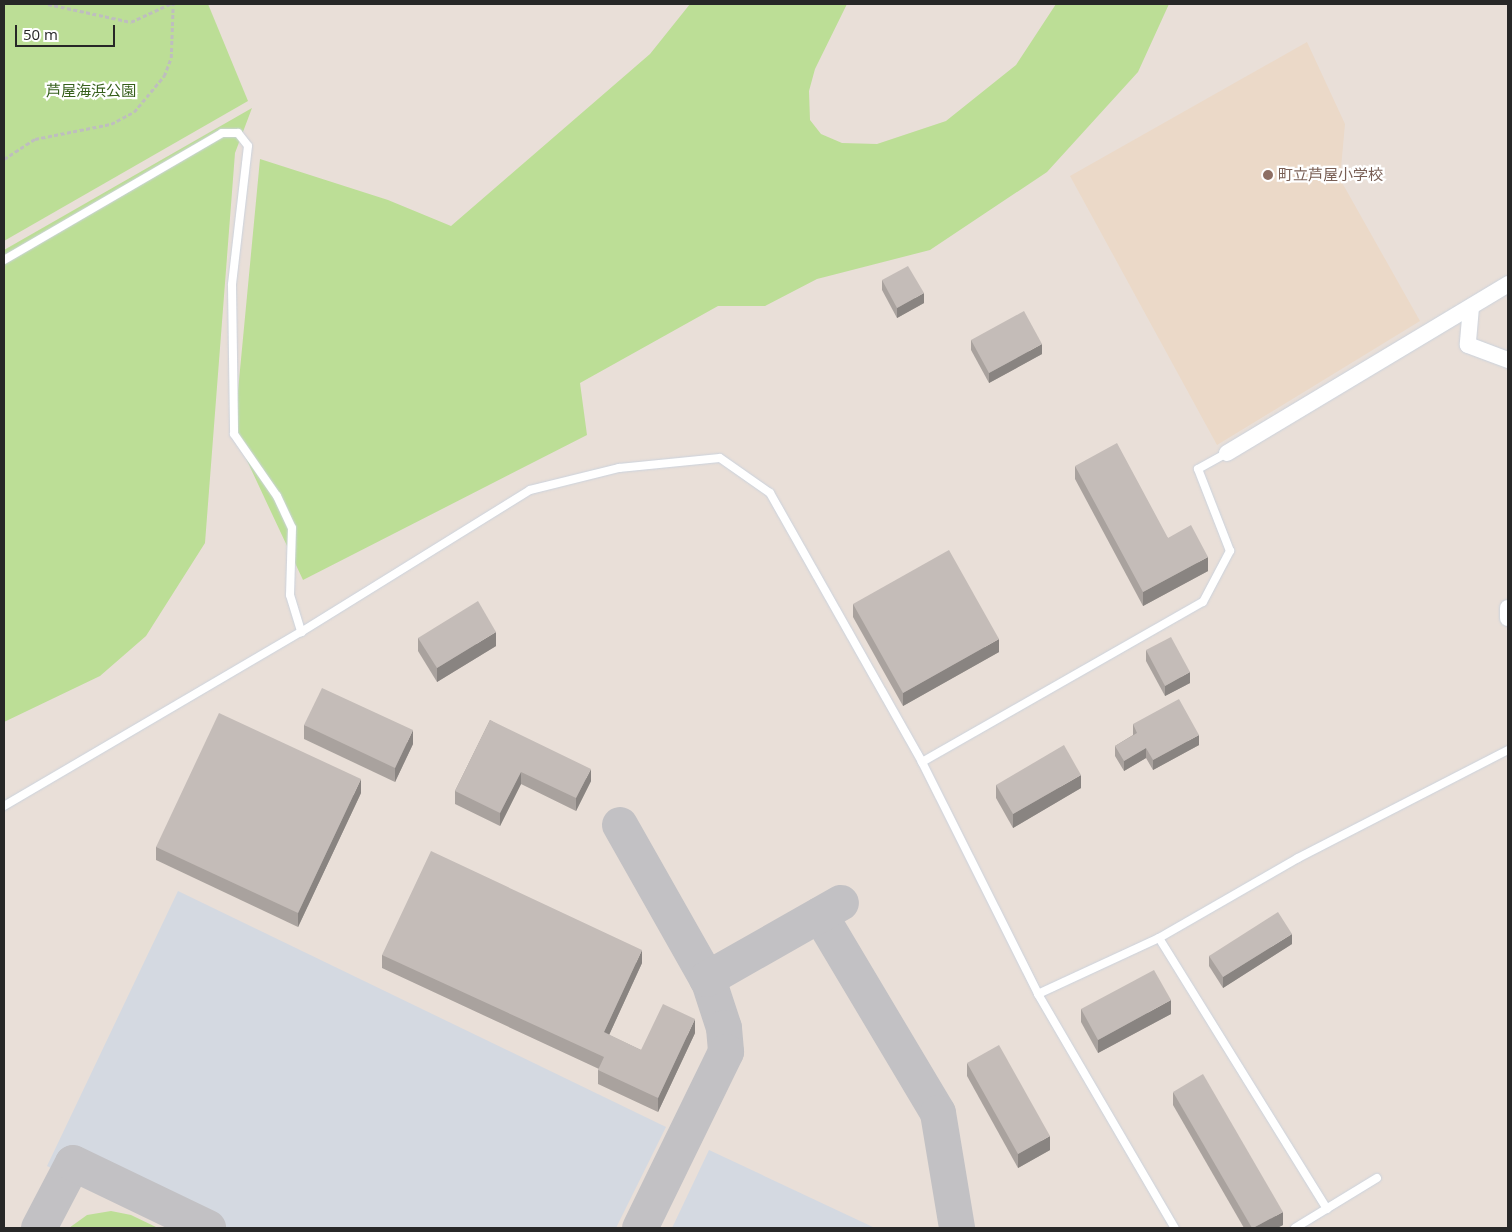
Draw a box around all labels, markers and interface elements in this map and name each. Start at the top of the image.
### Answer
scale bar [18,15,118,47]
text: 50 m [23,24,58,44]
park label: 芦屋海浜公園 [46,82,136,100]
place label: 町立芦屋小学校 [1278,166,1383,184]
marker: 町立芦屋小学校 [1262,169,1274,181]

